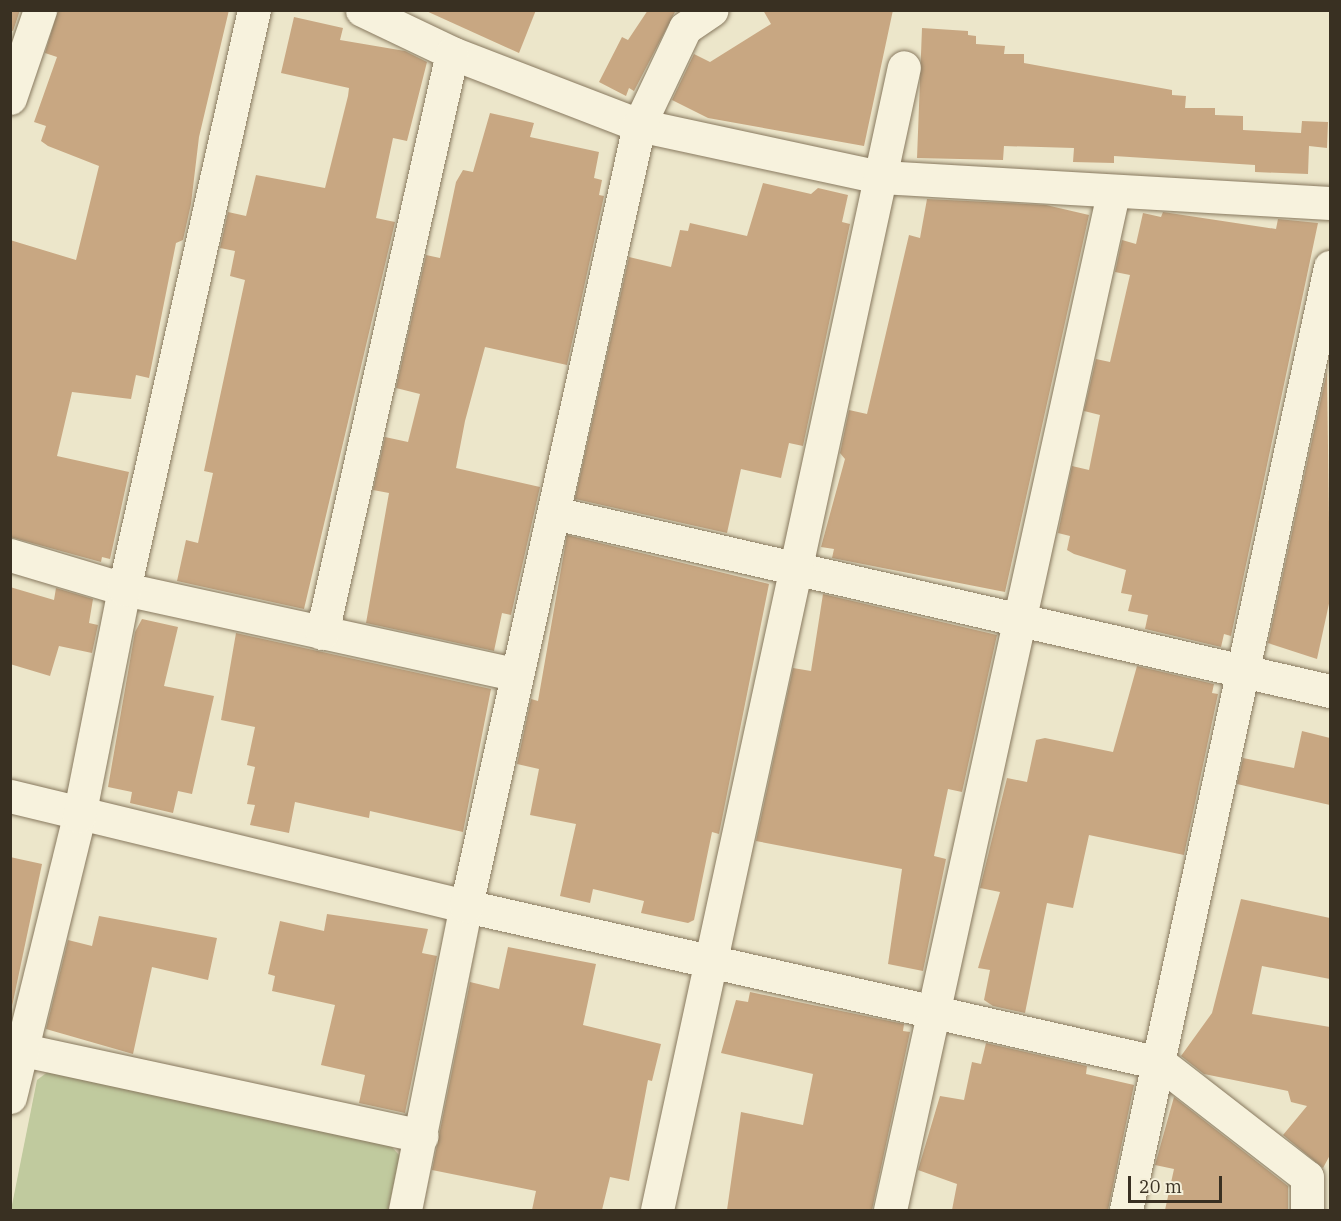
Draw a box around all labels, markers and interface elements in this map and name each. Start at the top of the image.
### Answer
scale bar [1131,1164,1226,1202]
text: 20 m [1139,1175,1182,1198]

